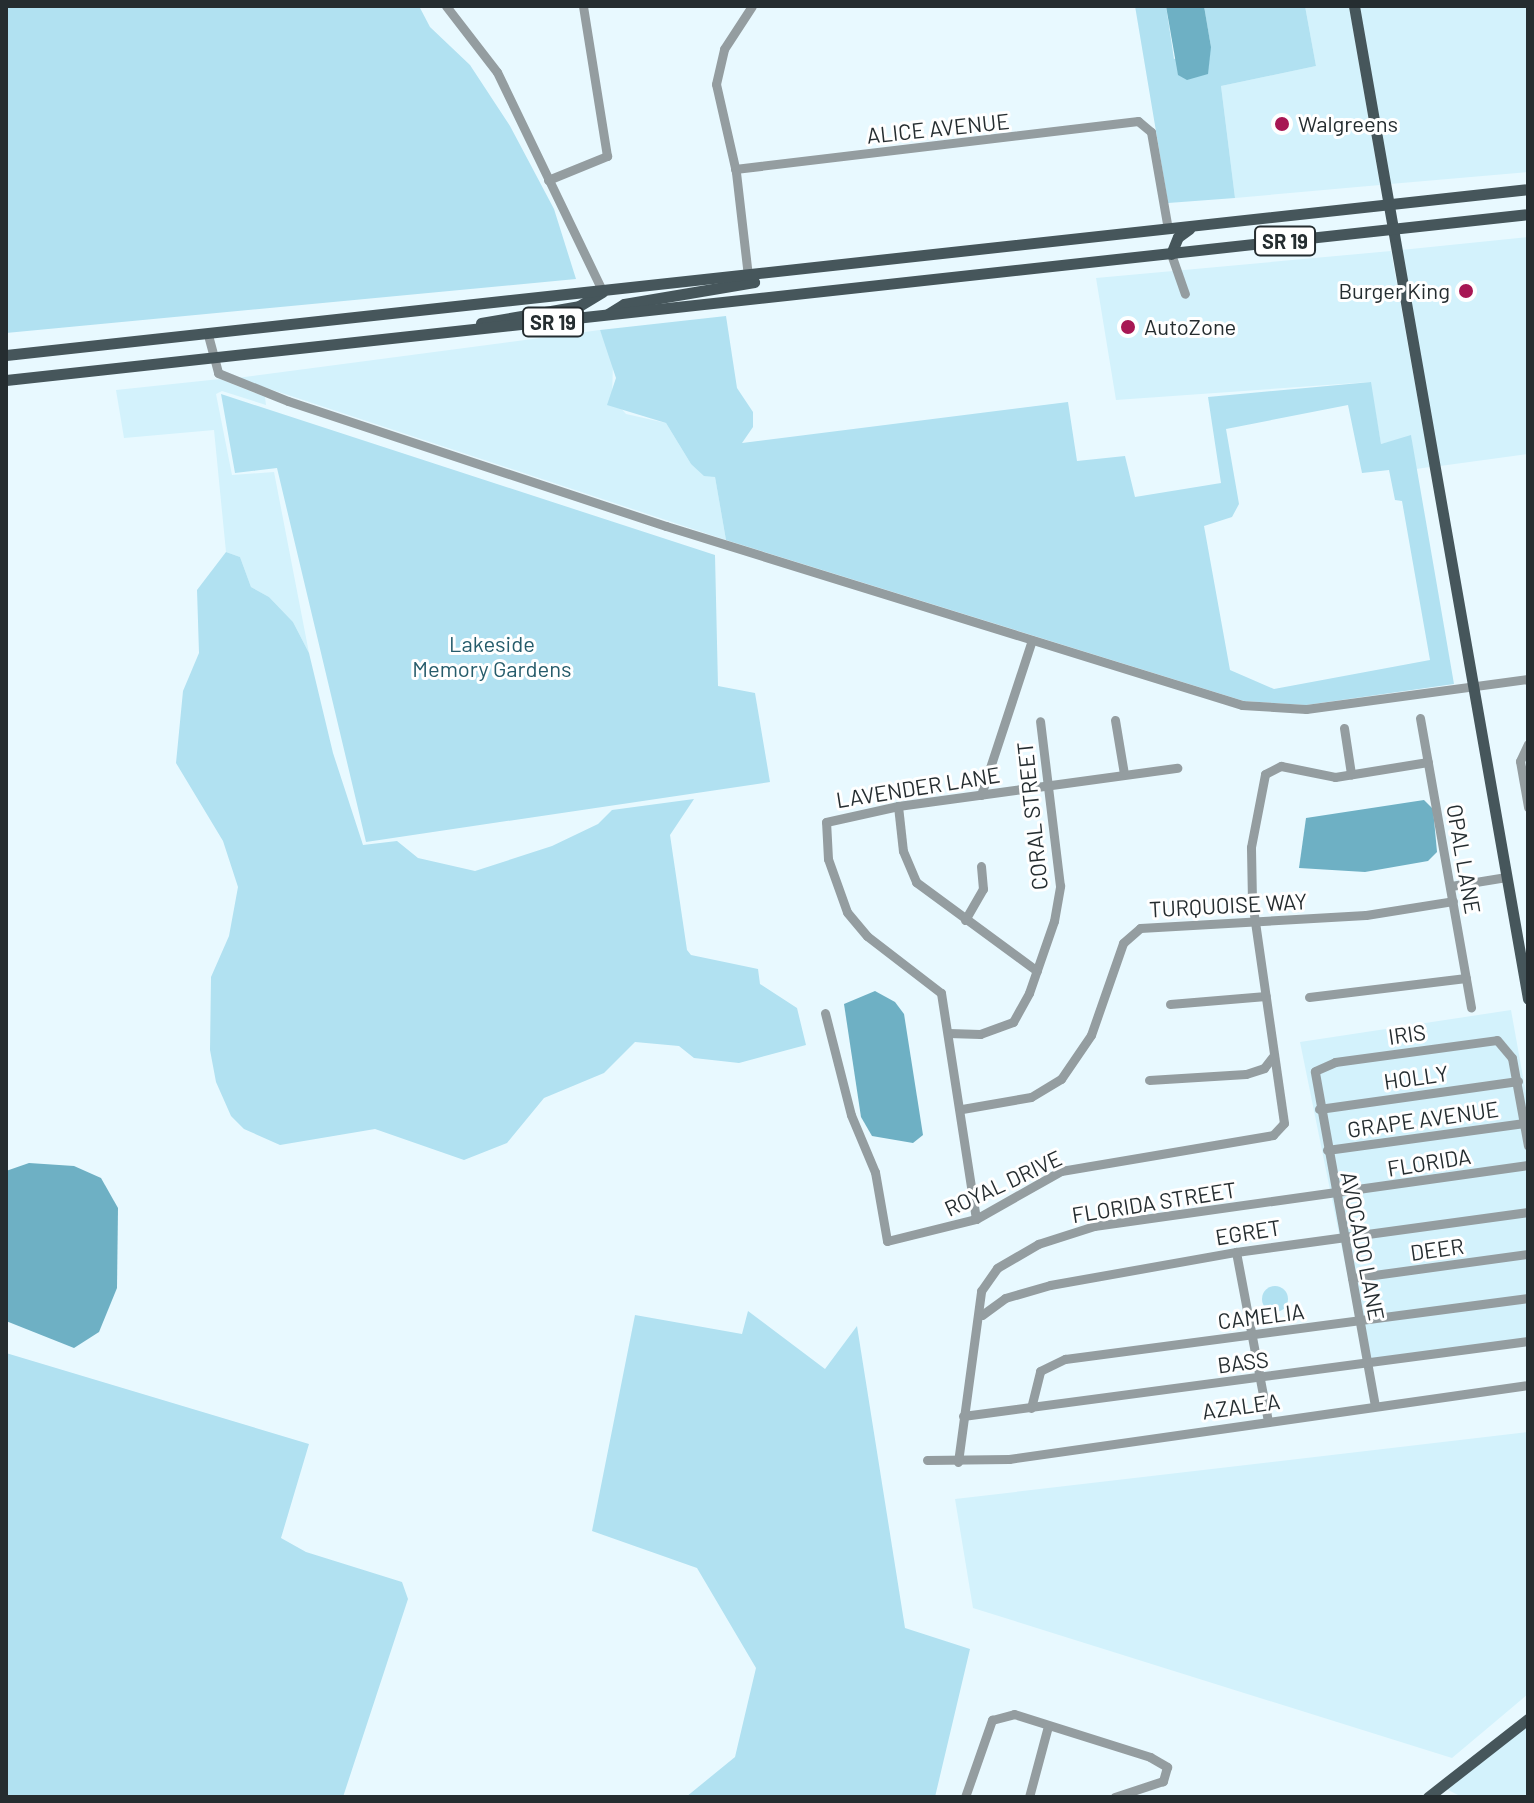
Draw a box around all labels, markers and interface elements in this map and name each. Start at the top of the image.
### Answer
street label: ALICE AVENUE [865,107,1011,149]
place label: Walgreens [1298,111,1398,137]
marker: Walgreens [1273,115,1291,133]
road number: SR 19 [1253,225,1317,257]
place label: Burger King [1338,278,1450,304]
marker: Burger King [1457,282,1475,300]
road number: SR 19 [521,306,585,338]
place label: AutoZone [1144,314,1236,340]
marker: AutoZone [1119,318,1137,336]
park label: Lakeside Memory Gardens [412,630,572,682]
street label: CORAL STREET [1011,740,1053,892]
street label: LAVENDER LANE [834,761,1002,813]
street label: OPAL LANE [1441,802,1487,916]
street label: TURQUOISE WAY [1148,888,1308,922]
street label: IRIS [1386,1018,1428,1050]
street label: HOLLY [1382,1059,1450,1095]
street label: GRAPE AVENUE [1346,1095,1500,1143]
street label: FLORIDA [1385,1142,1473,1182]
street label: ROYAL DRIVE [940,1144,1066,1222]
street label: AVOCADO LANE [1336,1169,1390,1323]
street label: FLORIDA STREET [1070,1176,1238,1228]
street label: EGRET [1213,1214,1283,1250]
street label: DEER [1409,1232,1465,1266]
street label: CAMELIA [1216,1298,1306,1334]
street label: BASS [1216,1346,1270,1378]
street label: AZALEA [1200,1387,1282,1425]

